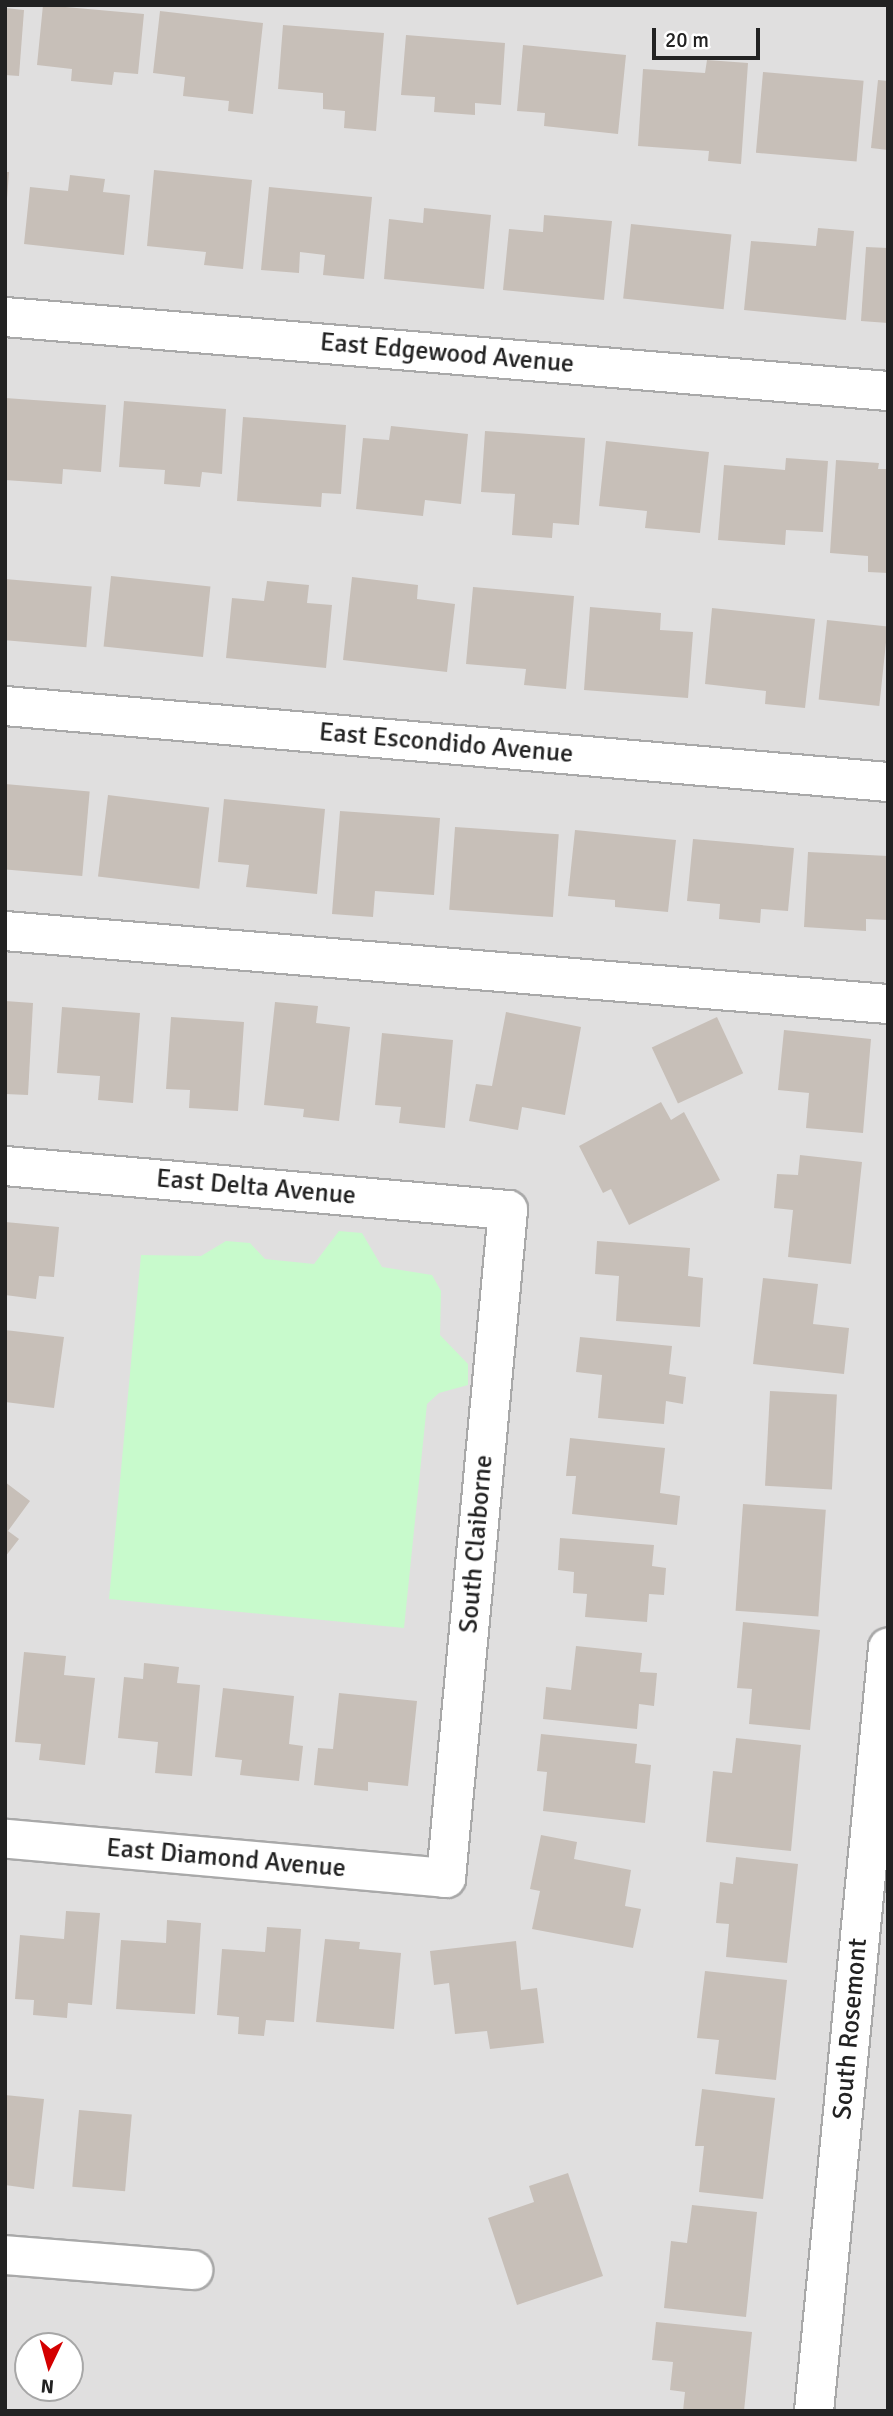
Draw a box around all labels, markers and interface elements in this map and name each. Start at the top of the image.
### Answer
scale bar [655,14,764,58]
text: 20 m [665,27,709,53]
street label: East Edgewood Avenue [319,327,575,381]
street label: East Escondido Avenue [318,717,574,771]
street label: East Delta Avenue [155,1164,357,1212]
street label: South Claiborne [454,1454,500,1634]
street label: East Diamond Avenue [105,1833,347,1885]
street label: South Rosemont [828,1937,874,2121]
north arrow [14,2332,84,2402]
text: N [40,2373,55,2398]

